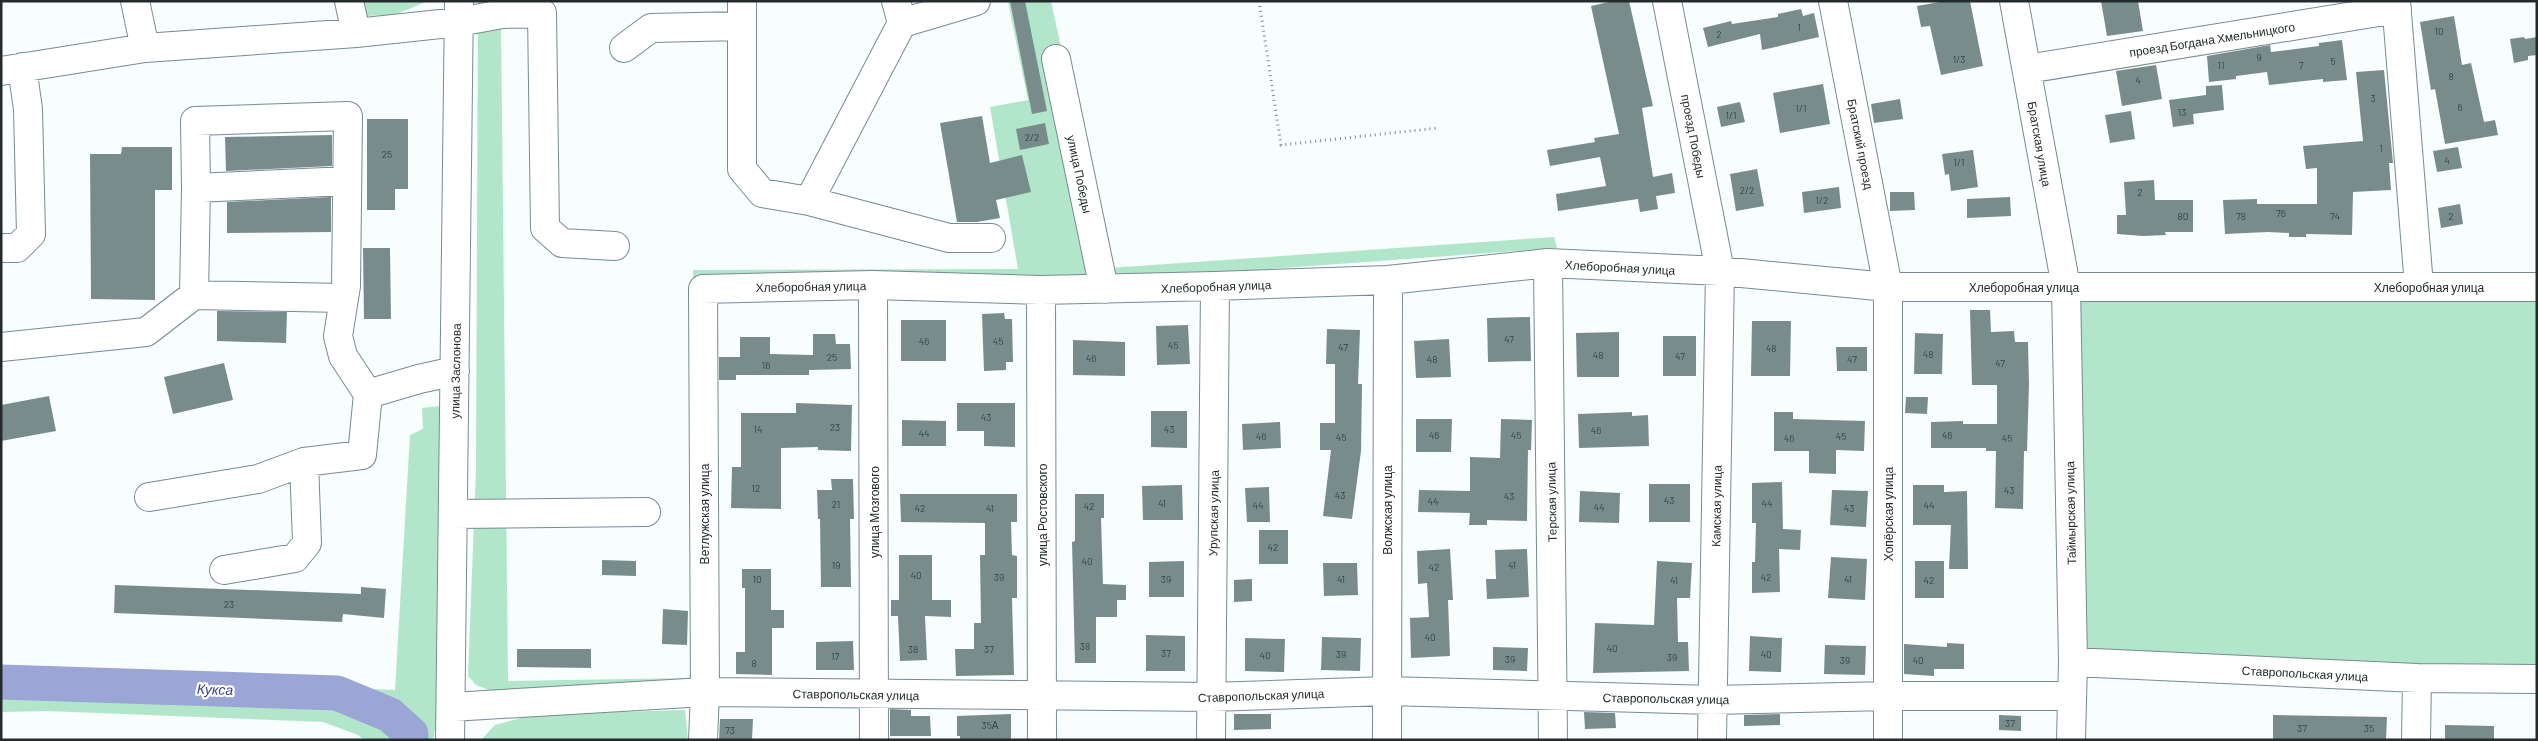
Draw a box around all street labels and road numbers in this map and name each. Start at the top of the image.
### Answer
street label: проезд Богдана Хмельницкого [2128,19,2296,60]
street label: проезд Победы [1678,93,1709,179]
street label: Братский проезд [1844,98,1877,191]
street label: Братская улица [2025,100,2054,188]
street label: улица Победы [1064,134,1095,215]
street label: Хлеборобная улица [1564,257,1676,278]
street label: Хлеборобная улица [1161,277,1272,296]
street label: Хлеборобная улица [756,278,867,295]
street label: Хлеборобная улица [1969,280,2080,295]
street label: Хлеборобная улица [2374,280,2485,295]
street label: улица Заслонова [447,323,464,419]
street label: Таймырская улица [2062,461,2079,565]
street label: Терская улица [1543,462,1560,542]
street label: Ветлужская улица [697,463,712,564]
street label: улица Ростовского [1035,463,1050,566]
street label: Волжская улица [1380,465,1395,555]
street label: Камская улица [1708,465,1725,547]
street label: улица Мозгового [867,466,882,558]
street label: Хопёрская улица [1881,466,1896,561]
street label: Урупская улица [1205,469,1222,556]
street label: Ставропольская улица [2241,663,2369,684]
street label: Ставропольская улица [793,686,920,703]
street label: Ставропольская улица [1197,686,1325,705]
street label: Ставропольская улица [1603,690,1730,707]

